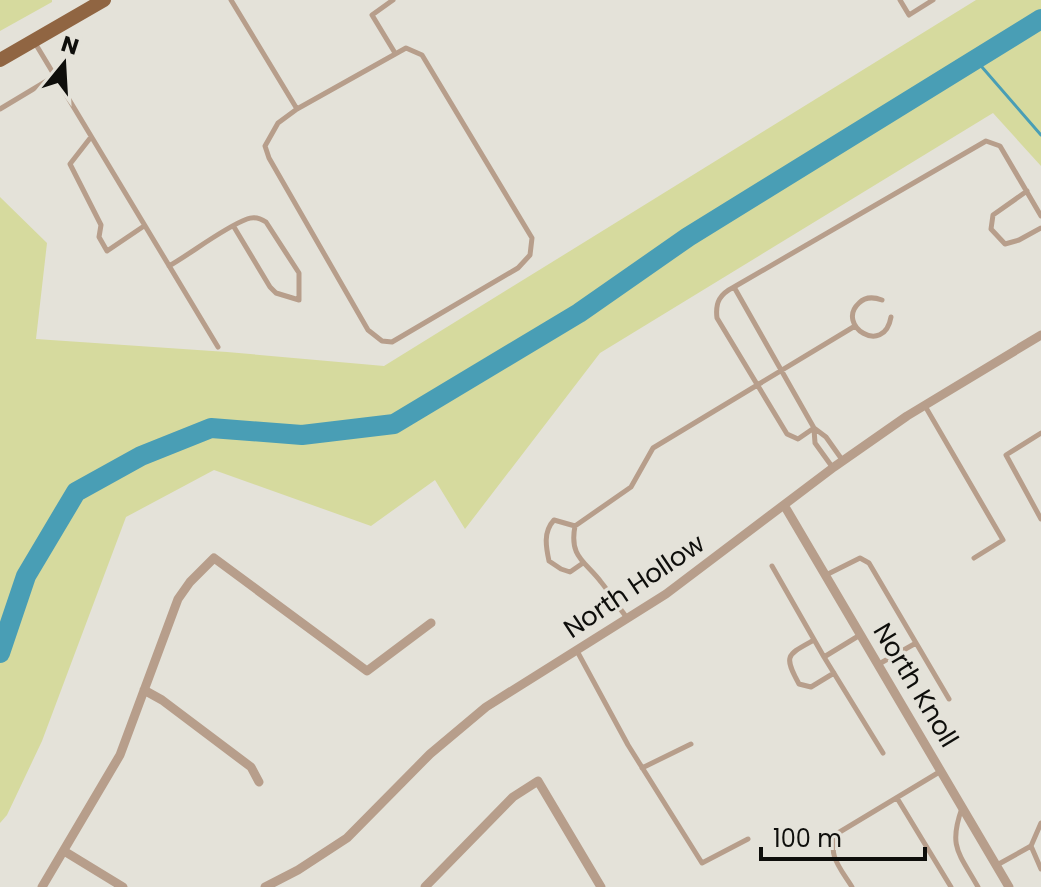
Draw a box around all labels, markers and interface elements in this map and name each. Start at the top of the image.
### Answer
north arrow [24,24,104,104]
text: N [57,28,83,63]
street label: North Hollow [556,525,712,647]
street label: North Knoll [865,616,967,754]
scale bar [761,811,925,861]
text: 100 m [773,822,842,855]

